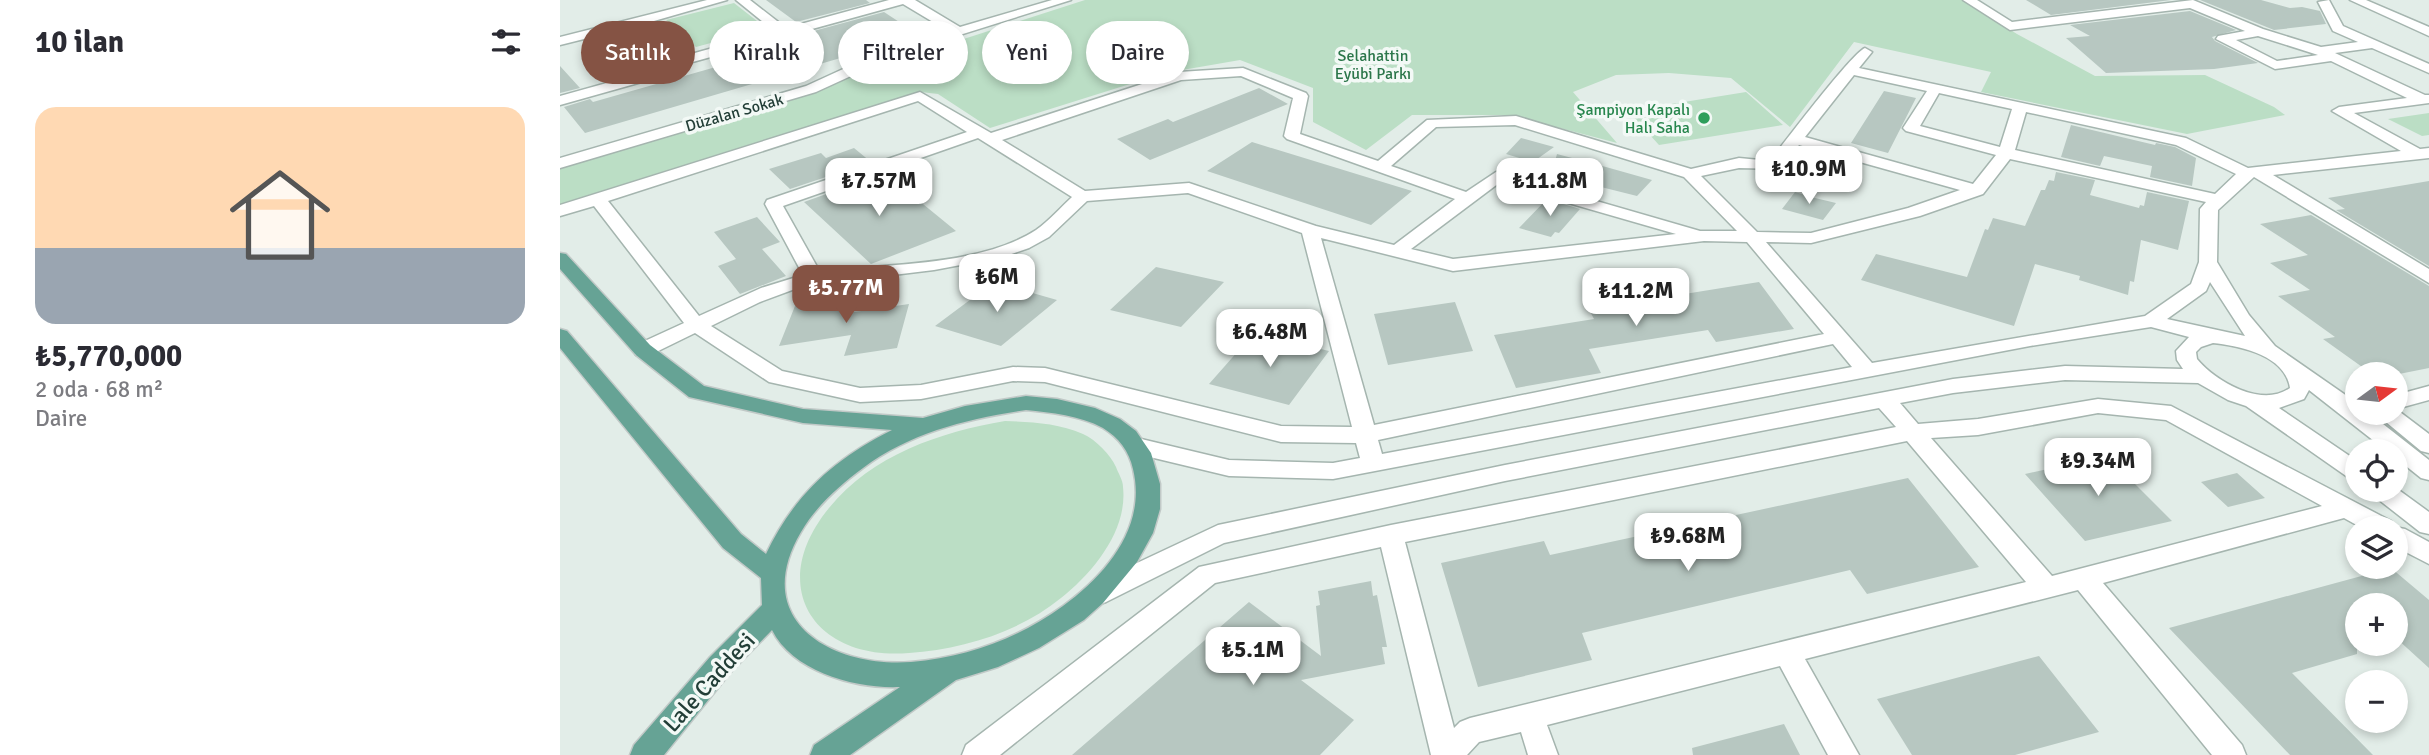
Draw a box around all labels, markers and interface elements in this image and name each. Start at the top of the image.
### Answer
chip: Satılık [581,21,695,84]
chip: Kiralık [709,21,824,84]
chip: Filtreler [838,21,968,84]
chip: Yeni [982,21,1072,84]
chip: Daire [1086,21,1189,84]
icon: filters [487,23,525,61]
text: 10 ilan [35,24,124,61]
park label: Selahattin Eyübi Parkı [1335,46,1411,84]
street label: Düzalan Sokak [683,89,785,136]
place label: Şampiyon Kapalı Halı Saha [1577,100,1690,138]
marker: Şampiyon Kapalı Halı Saha [1696,110,1712,126]
pin: ₺10.9M [1752,146,1866,206]
icon: home [217,152,343,278]
text: ₺10.9M [1771,154,1847,183]
pin: ₺7.57M [822,158,936,218]
pin: ₺11.8M [1493,158,1607,218]
text: ₺7.57M [841,166,917,195]
text: ₺11.8M [1512,166,1588,195]
pin: ₺6M [963,254,1031,314]
text: ₺6M [975,262,1019,291]
pin: ₺5.77M [789,266,903,325]
pin: ₺11.2M [1579,268,1693,328]
text: ₺5.77M [808,273,884,302]
text: ₺11.2M [1598,276,1674,305]
pin: ₺6.48M [1213,310,1327,369]
text: ₺6.48M [1232,317,1308,346]
text: ₺5,770,000 [35,338,182,375]
north arrow [2345,362,2408,425]
map controls [2345,362,2408,733]
text: 2 oda · 68 m² [35,375,163,404]
text: Daire [35,404,87,433]
pin: ₺9.34M [2041,438,2155,498]
button: locate [2345,439,2408,502]
text: ₺9.34M [2060,446,2136,475]
pin: ₺9.68M [1631,514,1745,573]
button: layers [2345,516,2408,579]
text: ₺9.68M [1650,521,1726,550]
button: + [2345,593,2408,656]
street label: Lale Caddesi [657,627,762,738]
pin: ₺5.1M [1204,628,1302,687]
text: ₺5.1M [1221,635,1285,664]
button: − [2345,670,2408,733]

